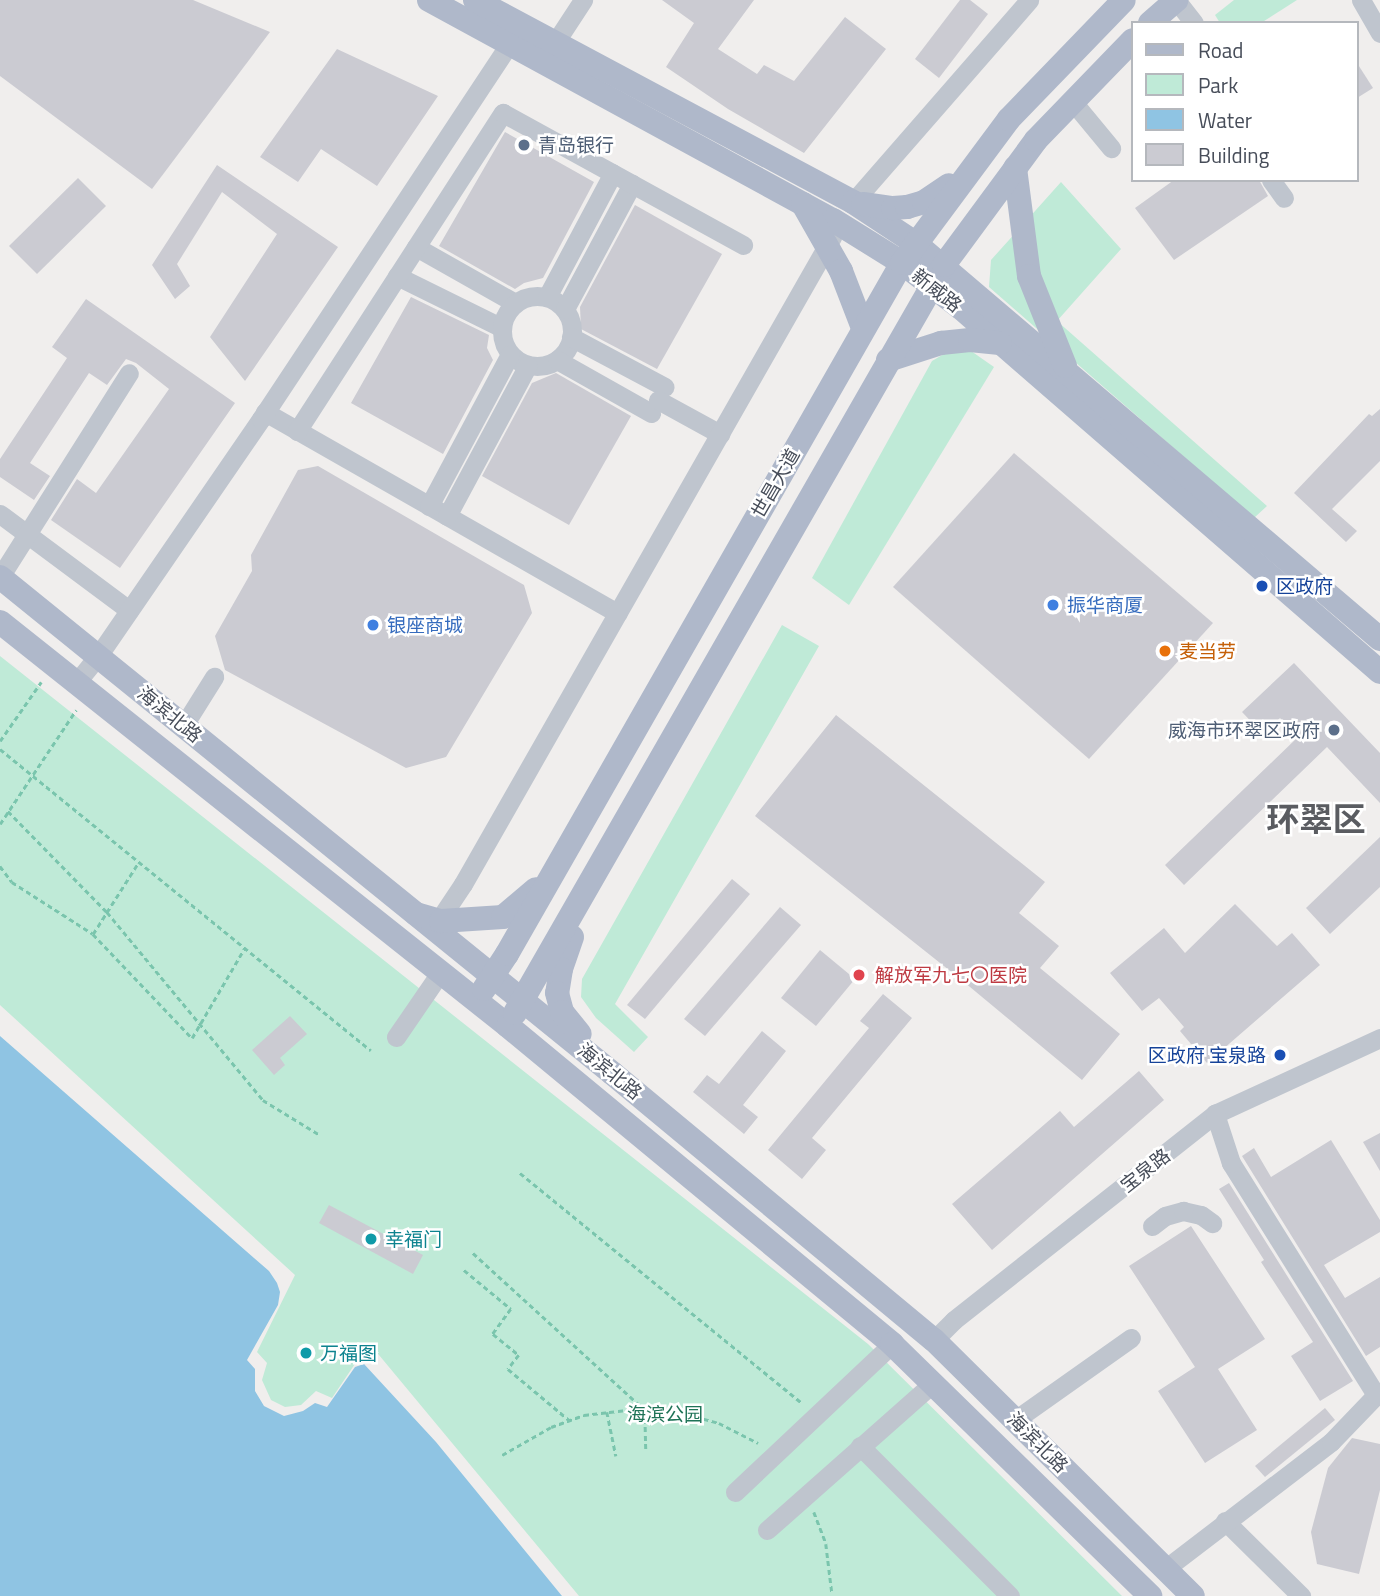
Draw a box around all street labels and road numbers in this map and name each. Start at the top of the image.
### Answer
street label: 新威路 [908,263,966,317]
street label: 世昌大道 [746,444,804,522]
street label: 海滨北路 [133,681,207,747]
street label: 海滨北路 [573,1038,647,1104]
street label: 宝泉路 [1116,1143,1174,1197]
street label: 海滨北路 [1003,1407,1073,1477]

